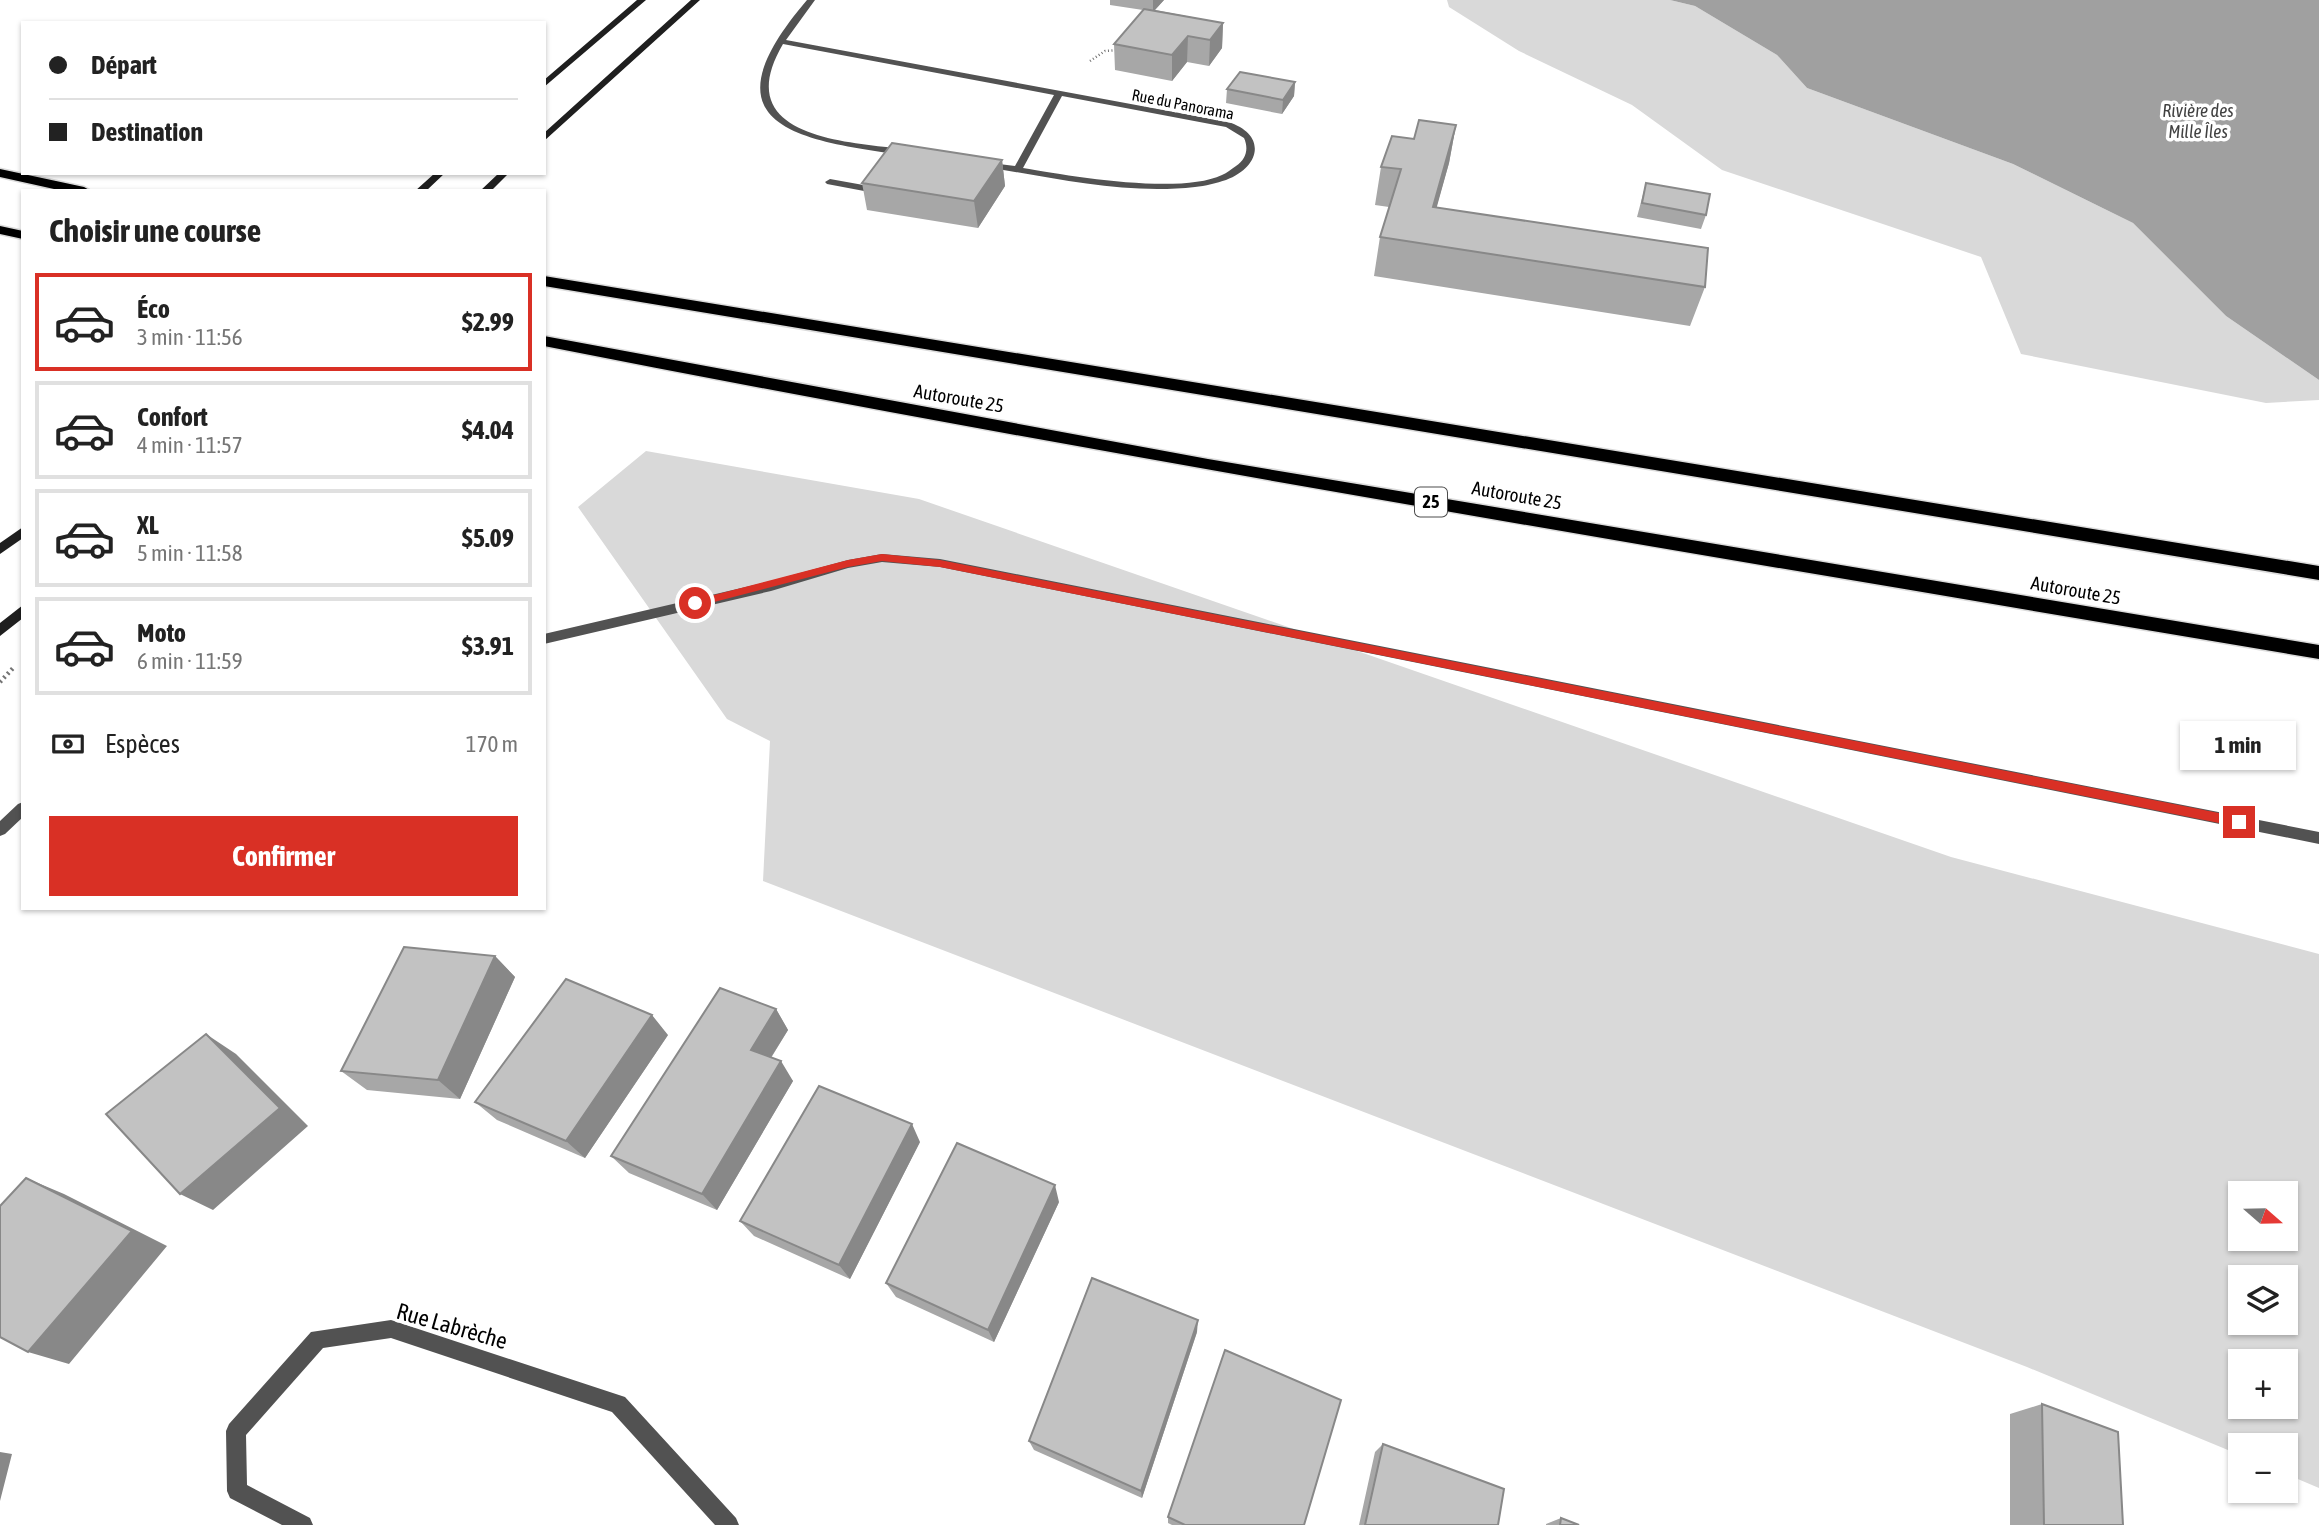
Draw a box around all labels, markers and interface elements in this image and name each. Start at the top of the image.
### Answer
text: Départ [91,50,157,80]
street label: Rue du Panorama [1130,85,1236,123]
water label: Rivière des Mille Îles [2162,100,2234,142]
text: Destination [91,117,203,147]
text: Choisir une course [49,212,261,249]
icon: car [53,291,116,354]
text: Éco [137,294,170,324]
text: $2.99 [462,307,514,337]
text: 3 min · 11:56 [137,324,243,350]
street label: Autoroute 25 [912,379,1006,417]
icon: car [53,399,116,462]
text: Confort [137,402,208,432]
text: $4.04 [462,415,514,445]
text: 4 min · 11:57 [137,432,243,458]
street label: Autoroute 25 [1470,476,1564,514]
road number: 25 [1415,488,1447,516]
icon: car [53,507,116,570]
text: XL [137,510,159,540]
text: $5.09 [462,523,514,553]
text: 5 min · 11:58 [137,540,243,566]
street label: Autoroute 25 [2029,571,2123,609]
route start [679,587,711,619]
icon: car [53,615,116,678]
text: Moto [137,618,186,648]
text: $3.91 [462,631,514,661]
text: 6 min · 11:59 [137,648,243,674]
callout: 1 min [2181,720,2297,770]
icon: cash [49,725,87,763]
text: Espèces [105,729,180,759]
text: 170 m [466,731,518,757]
text: 1 min [2215,732,2261,758]
route end [2223,806,2255,838]
button: Confirmer [49,816,518,896]
north arrow [2228,1181,2298,1251]
map controls [2228,1181,2298,1503]
button: layers [2228,1265,2298,1335]
street label: Rue Labrèche [394,1298,510,1354]
button: + [2228,1349,2298,1419]
button: − [2228,1433,2298,1503]

